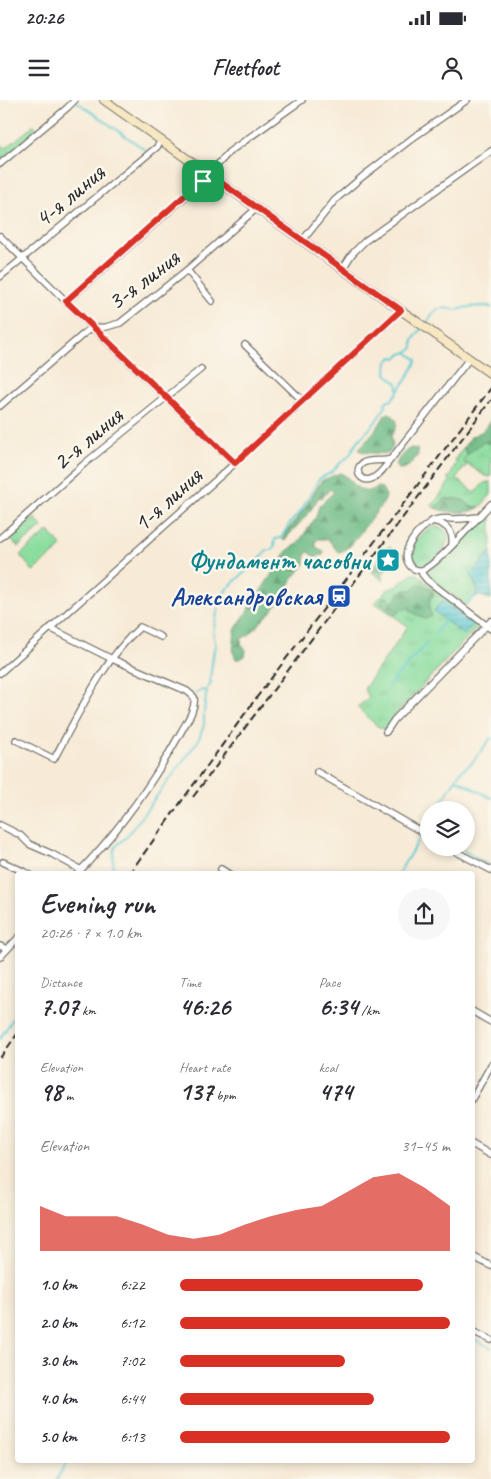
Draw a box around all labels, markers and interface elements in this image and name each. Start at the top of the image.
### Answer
text: 20:26 [25,6,63,30]
icon: menu [25,54,53,82]
text: Fleetfoot [212,54,279,82]
icon: person [438,54,466,82]
street label: 4-я линия [28,156,112,235]
pin [182,160,224,202]
icon: arrive [189,167,217,195]
street label: 3-я линия [101,242,187,317]
street label: 2-я линия [46,399,130,478]
street label: 1-я линия [126,460,210,539]
place label: Фундамент часовни [189,545,372,577]
place icon: Фундамент часовни [375,547,401,573]
place label: Александровская [171,581,324,613]
station icon: Александровская [326,583,352,609]
map controls [420,801,475,856]
button: layers [420,801,475,856]
text: Evening run [40,886,155,921]
button: share [398,888,450,940]
text: 20:26 · 7 × 1.0 km [40,923,142,943]
text: Distance [40,974,82,991]
text: Time [179,974,201,991]
text: Pace [319,974,340,991]
text: 7.07 [40,991,79,1023]
text: 46:26 [179,991,230,1023]
text: 6:34 [319,991,358,1023]
text: km [79,1002,96,1019]
text: /km [358,1002,380,1019]
text: Elevation [40,1059,83,1076]
text: Heart rate [179,1059,230,1076]
text: kcal [319,1059,337,1076]
text: 98 [40,1076,62,1108]
text: 137 [179,1076,213,1108]
text: 474 [319,1076,352,1108]
text: m [62,1087,73,1104]
text: bpm [213,1087,236,1104]
text: Elevation [40,1136,89,1156]
text: 31–45 m [401,1136,450,1156]
text: 1.0 km [40,1275,77,1295]
text: 6:22 [120,1275,145,1295]
text: 2.0 km [40,1313,77,1333]
text: 6:12 [120,1313,145,1333]
text: 3.0 km [40,1351,77,1371]
text: 7:02 [120,1351,145,1371]
text: 4.0 km [40,1389,77,1409]
text: 6:44 [120,1389,145,1409]
text: 5.0 km [40,1427,77,1447]
text: 6:13 [120,1427,145,1447]

